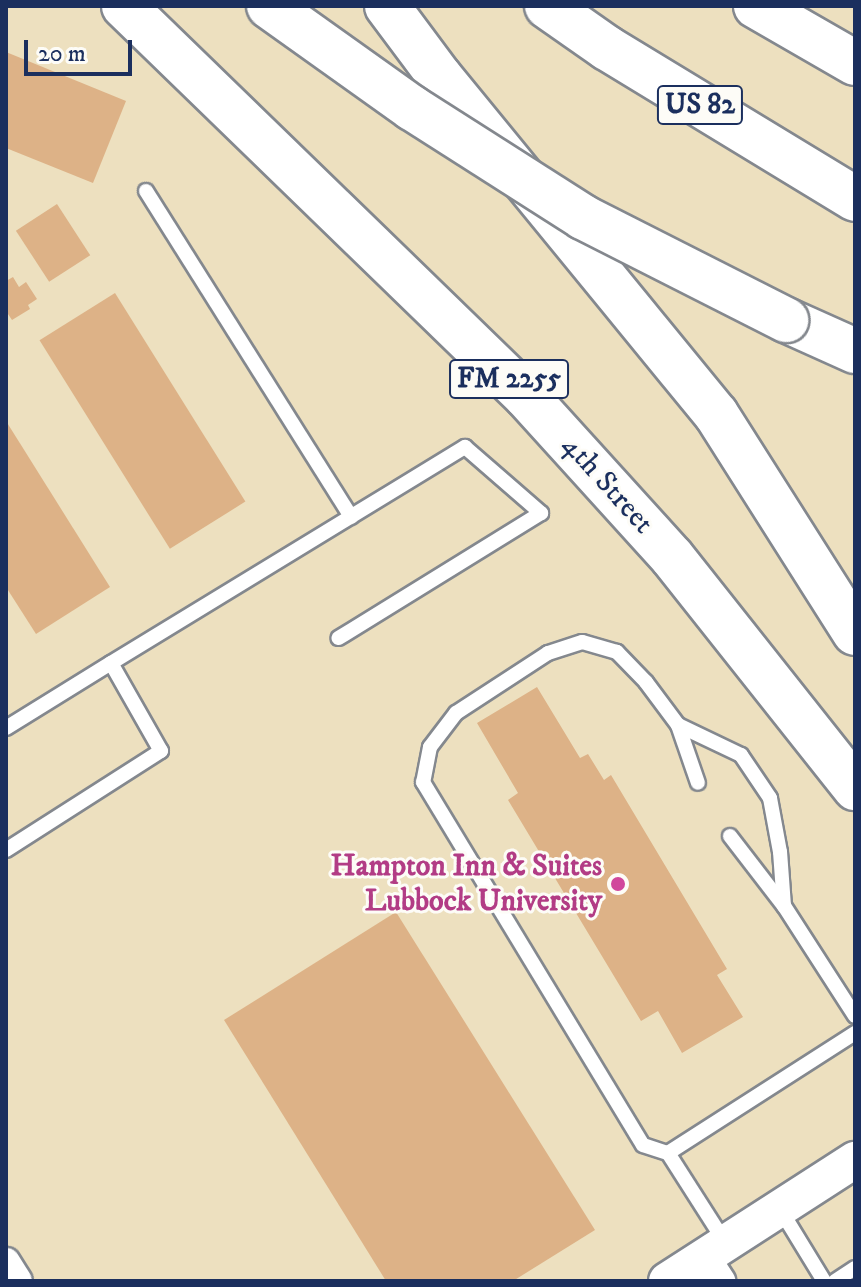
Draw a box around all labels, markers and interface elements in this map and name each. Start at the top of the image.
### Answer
scale bar [28,24,136,74]
text: 20 m [38,39,86,69]
road number: US 82 [656,81,744,129]
road number: FM 2255 [449,355,569,403]
street label: 4th Street [553,428,661,542]
place label: Hampton Inn & Suites Lubbock University [331,849,602,920]
marker: Hampton Inn & Suites Lubbock University [609,875,627,893]

